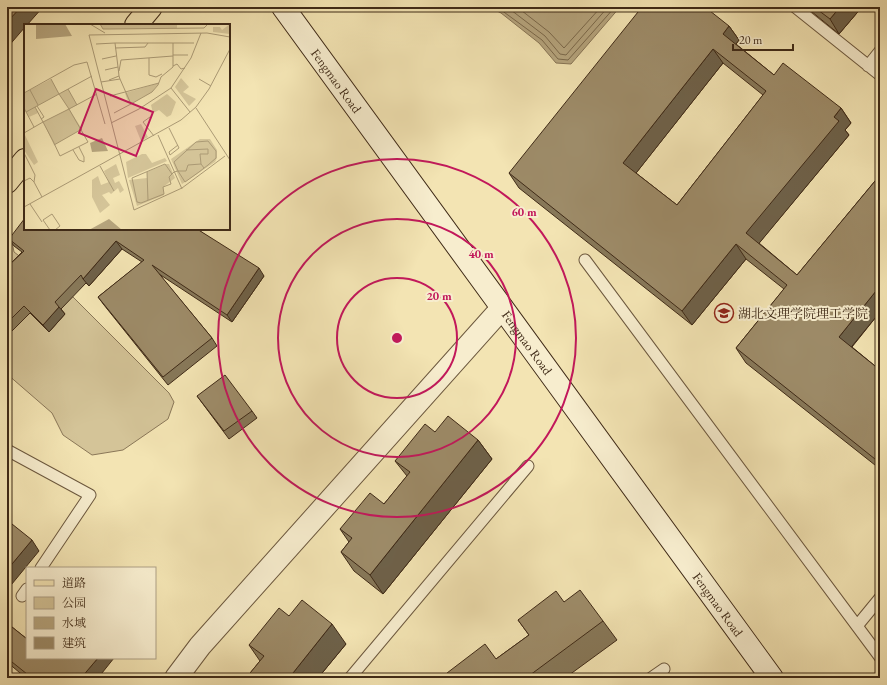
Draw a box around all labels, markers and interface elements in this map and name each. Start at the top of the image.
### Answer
inset map [24,24,230,230]
scale bar [733,26,793,52]
text: 20 m [739,32,763,48]
street label: Fengmao Road [307,45,366,116]
text: 60 m [511,204,537,220]
text: 40 m [468,246,494,262]
text: 20 m [426,288,452,304]
school or university icon: 湖北文理学院理工学院 [713,302,735,324]
place label: 湖北文理学院理工学院 [738,305,868,322]
street label: Fengmao Road [498,307,557,378]
centre of rings [390,331,404,345]
legend [26,567,156,659]
street label: Fengmao Road [689,569,748,640]
text: 道路 [62,575,86,591]
text: 公园 [62,595,86,611]
text: 水域 [62,615,86,631]
text: 建筑 [62,635,86,651]

